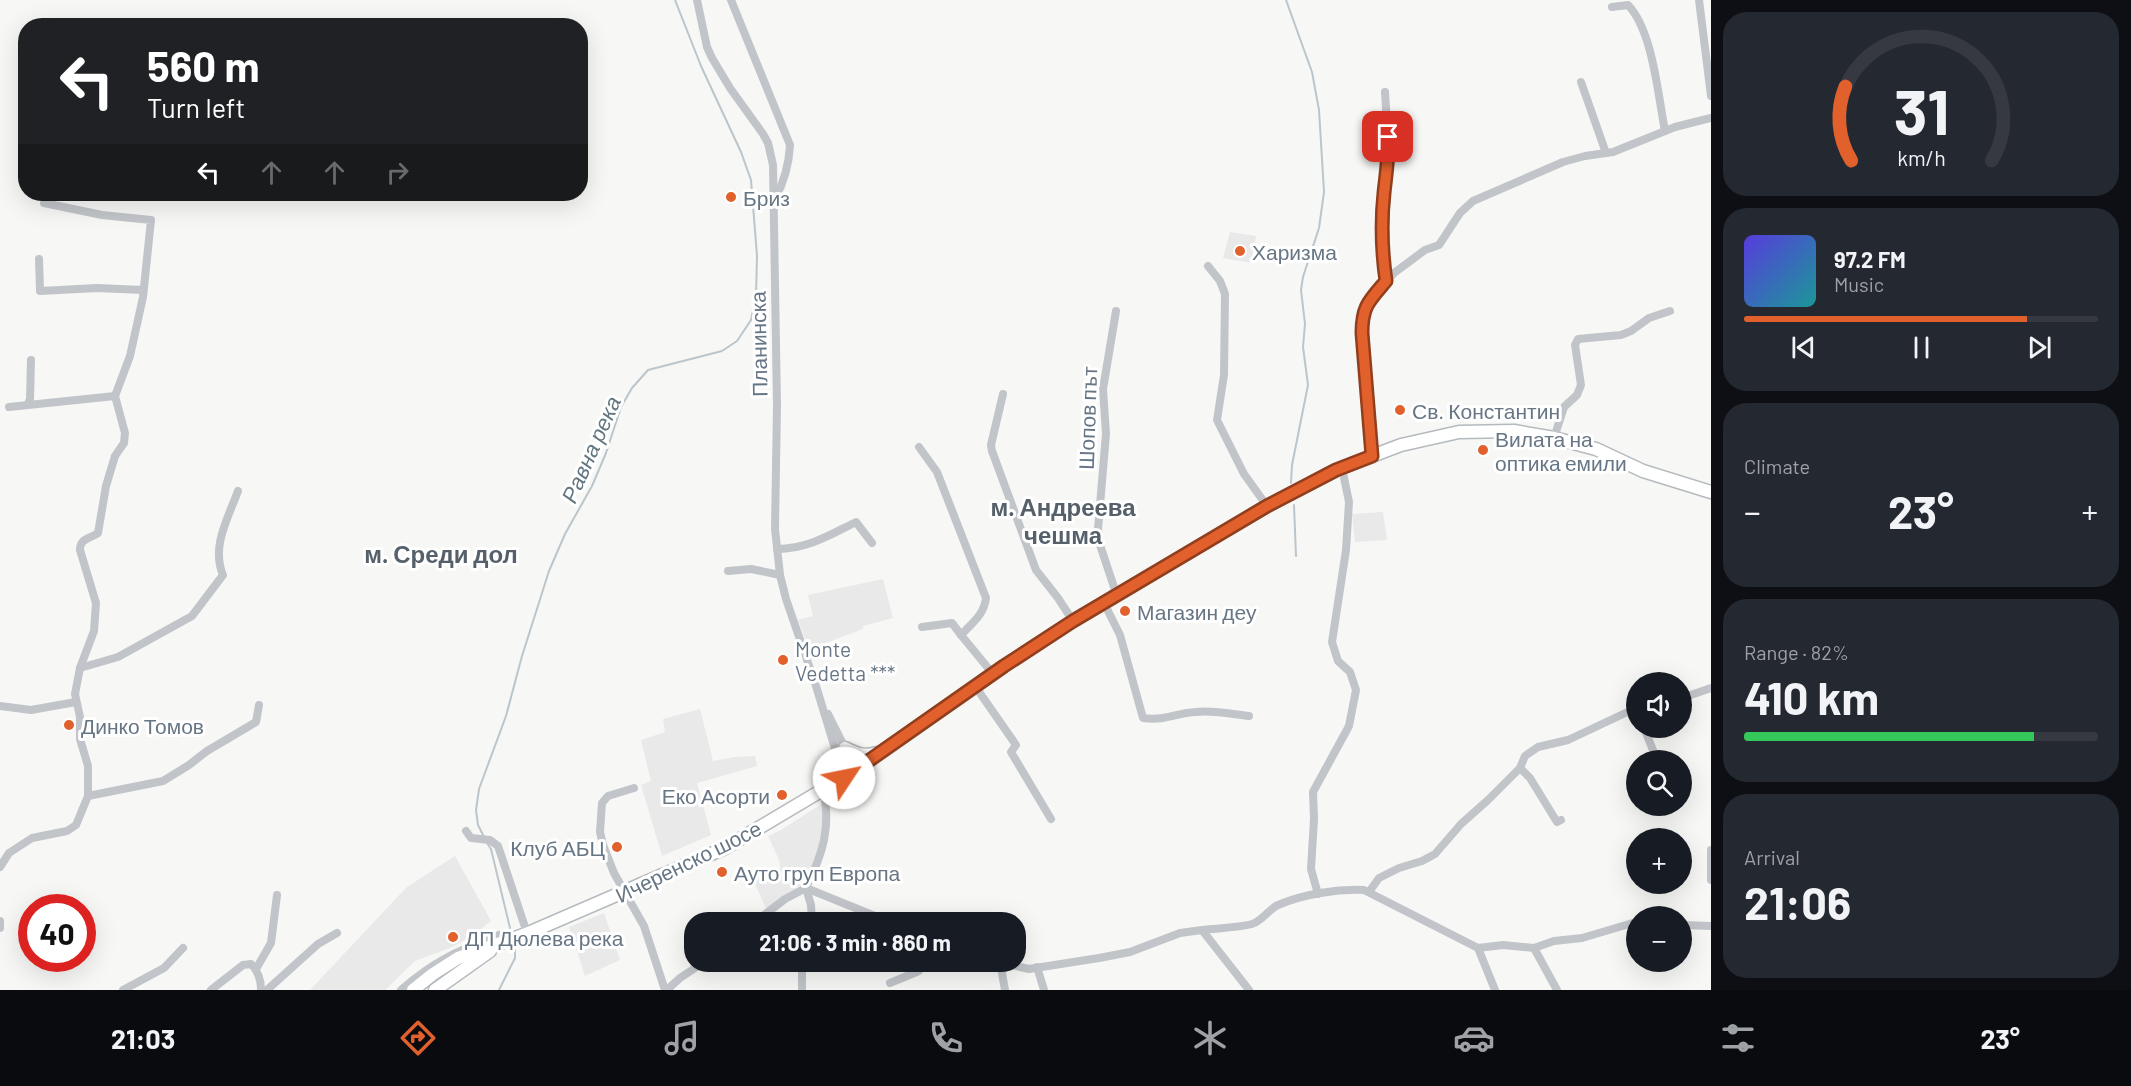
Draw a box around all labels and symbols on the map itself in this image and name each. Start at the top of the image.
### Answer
pin [1362,111,1413,162]
place label: Бриз [743,185,790,210]
marker: Бриз [724,190,738,204]
place label: Харизма [1252,239,1337,264]
marker: Харизма [1233,244,1247,258]
street label: Планинска [745,291,771,397]
street label: Шопов път [1073,365,1101,470]
water label: Равна река [555,392,626,507]
place label: Св. Константин [1412,398,1560,423]
marker: Св. Константин [1393,403,1407,417]
place label: Вилата на оптика емили [1495,426,1627,475]
marker: Вилата на оптика емили [1476,443,1490,457]
district label: м. Андреева чешма [990,492,1136,549]
district label: м. Среди дол [364,539,518,568]
place label: Магазин деу [1137,599,1257,624]
marker: Магазин деу [1118,604,1132,618]
place label: Monte Vedetta *** [795,636,895,685]
marker: Monte Vedetta *** [776,653,790,667]
place label: Динко Томов [81,713,204,738]
marker: Динко Томов [62,718,76,732]
position arrow [812,746,876,810]
place label: Еко Асорти [662,783,770,808]
marker: Еко Асорти [775,788,789,802]
street label: Ичеренско шосе [611,815,765,907]
place label: Клуб АБЦ [510,835,605,860]
marker: Клуб АБЦ [610,840,624,854]
place label: Ауто груп Европа [734,860,901,885]
marker: Ауто груп Европа [715,865,729,879]
speed limit sign: 40 [18,894,96,972]
place label: ДП Дюлева река [465,925,624,950]
marker: ДП Дюлева река [446,930,460,944]

